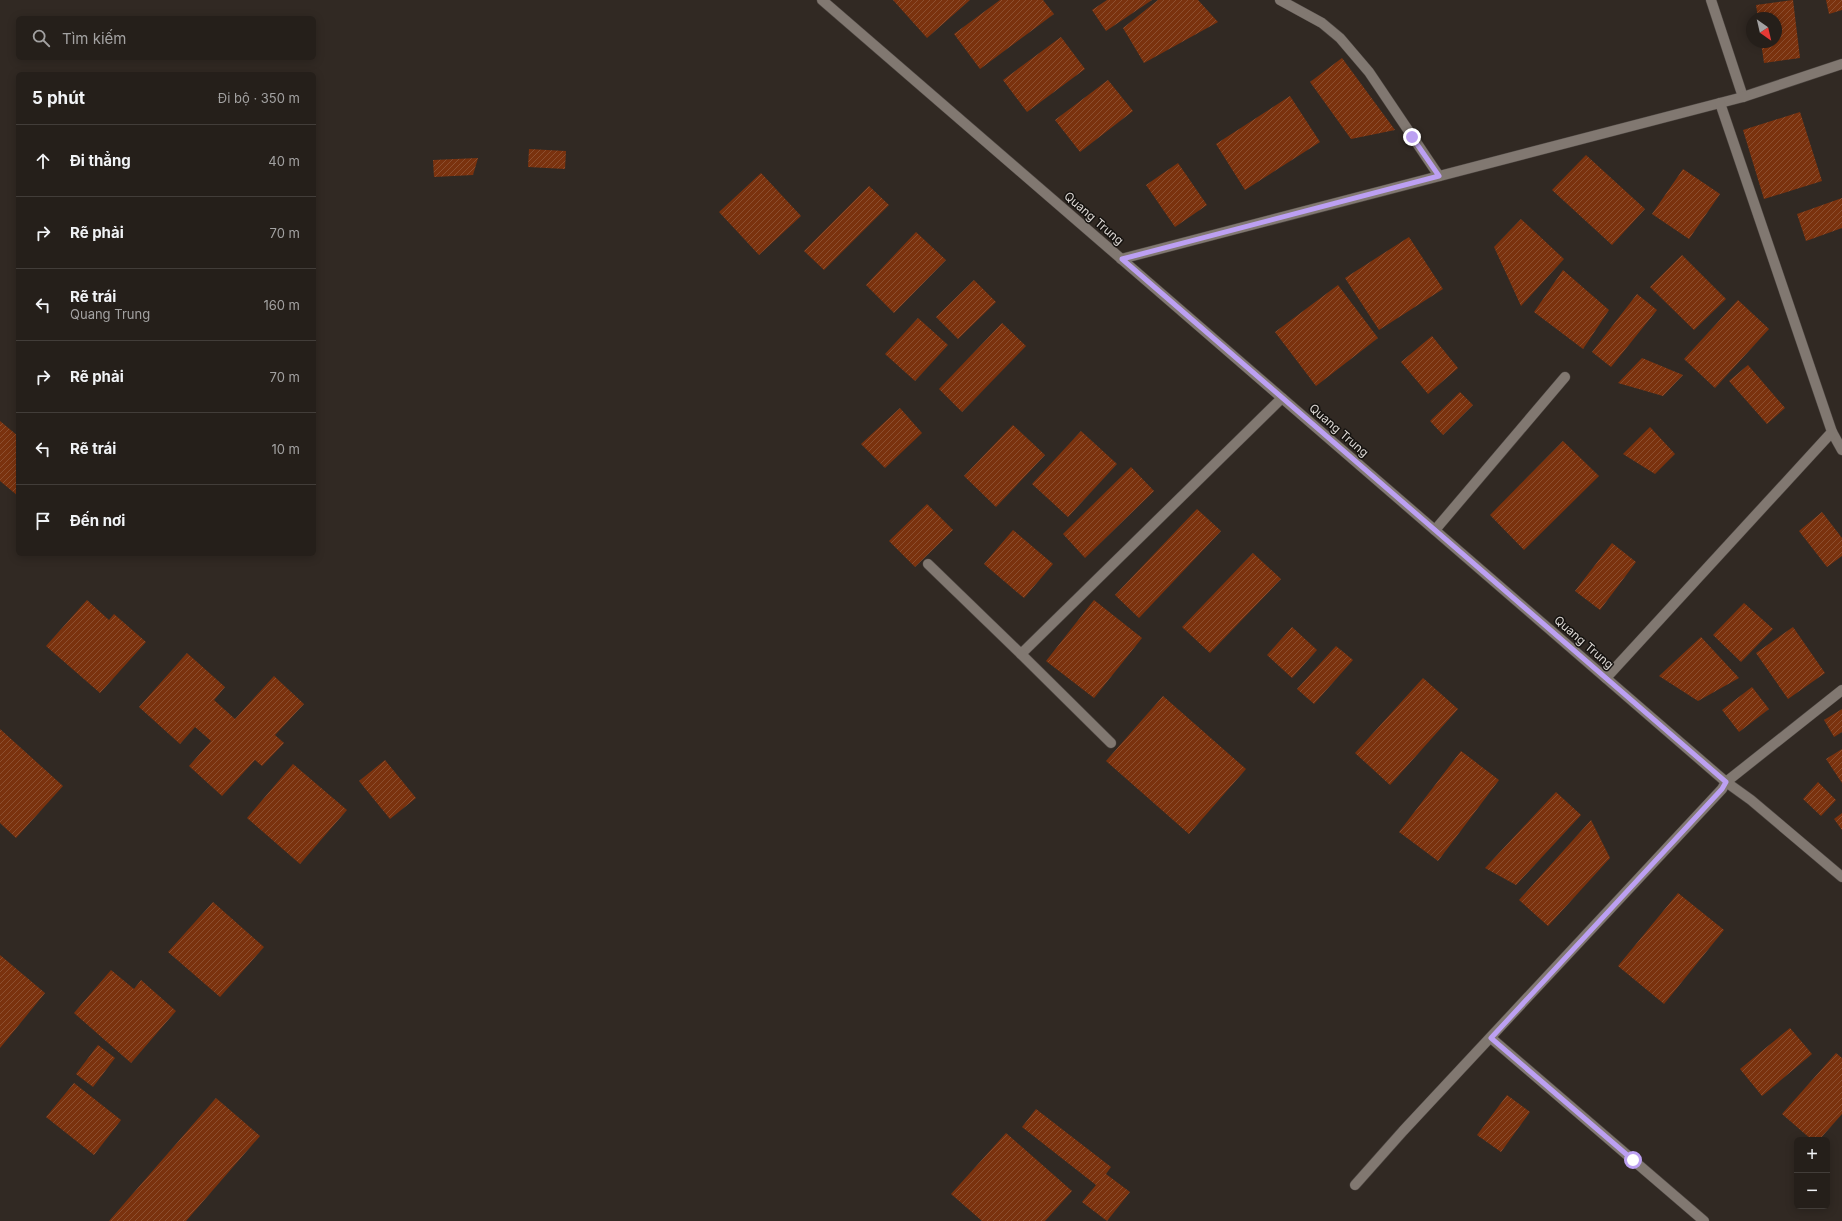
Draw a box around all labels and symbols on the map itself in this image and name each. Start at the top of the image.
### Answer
north arrow [1746,12,1782,48]
route end [1403,128,1421,146]
street label: Quang Trung [1061,188,1127,248]
street label: Quang Trung [1306,400,1372,460]
street label: Quang Trung [1551,612,1617,672]
route start [1624,1151,1642,1169]

